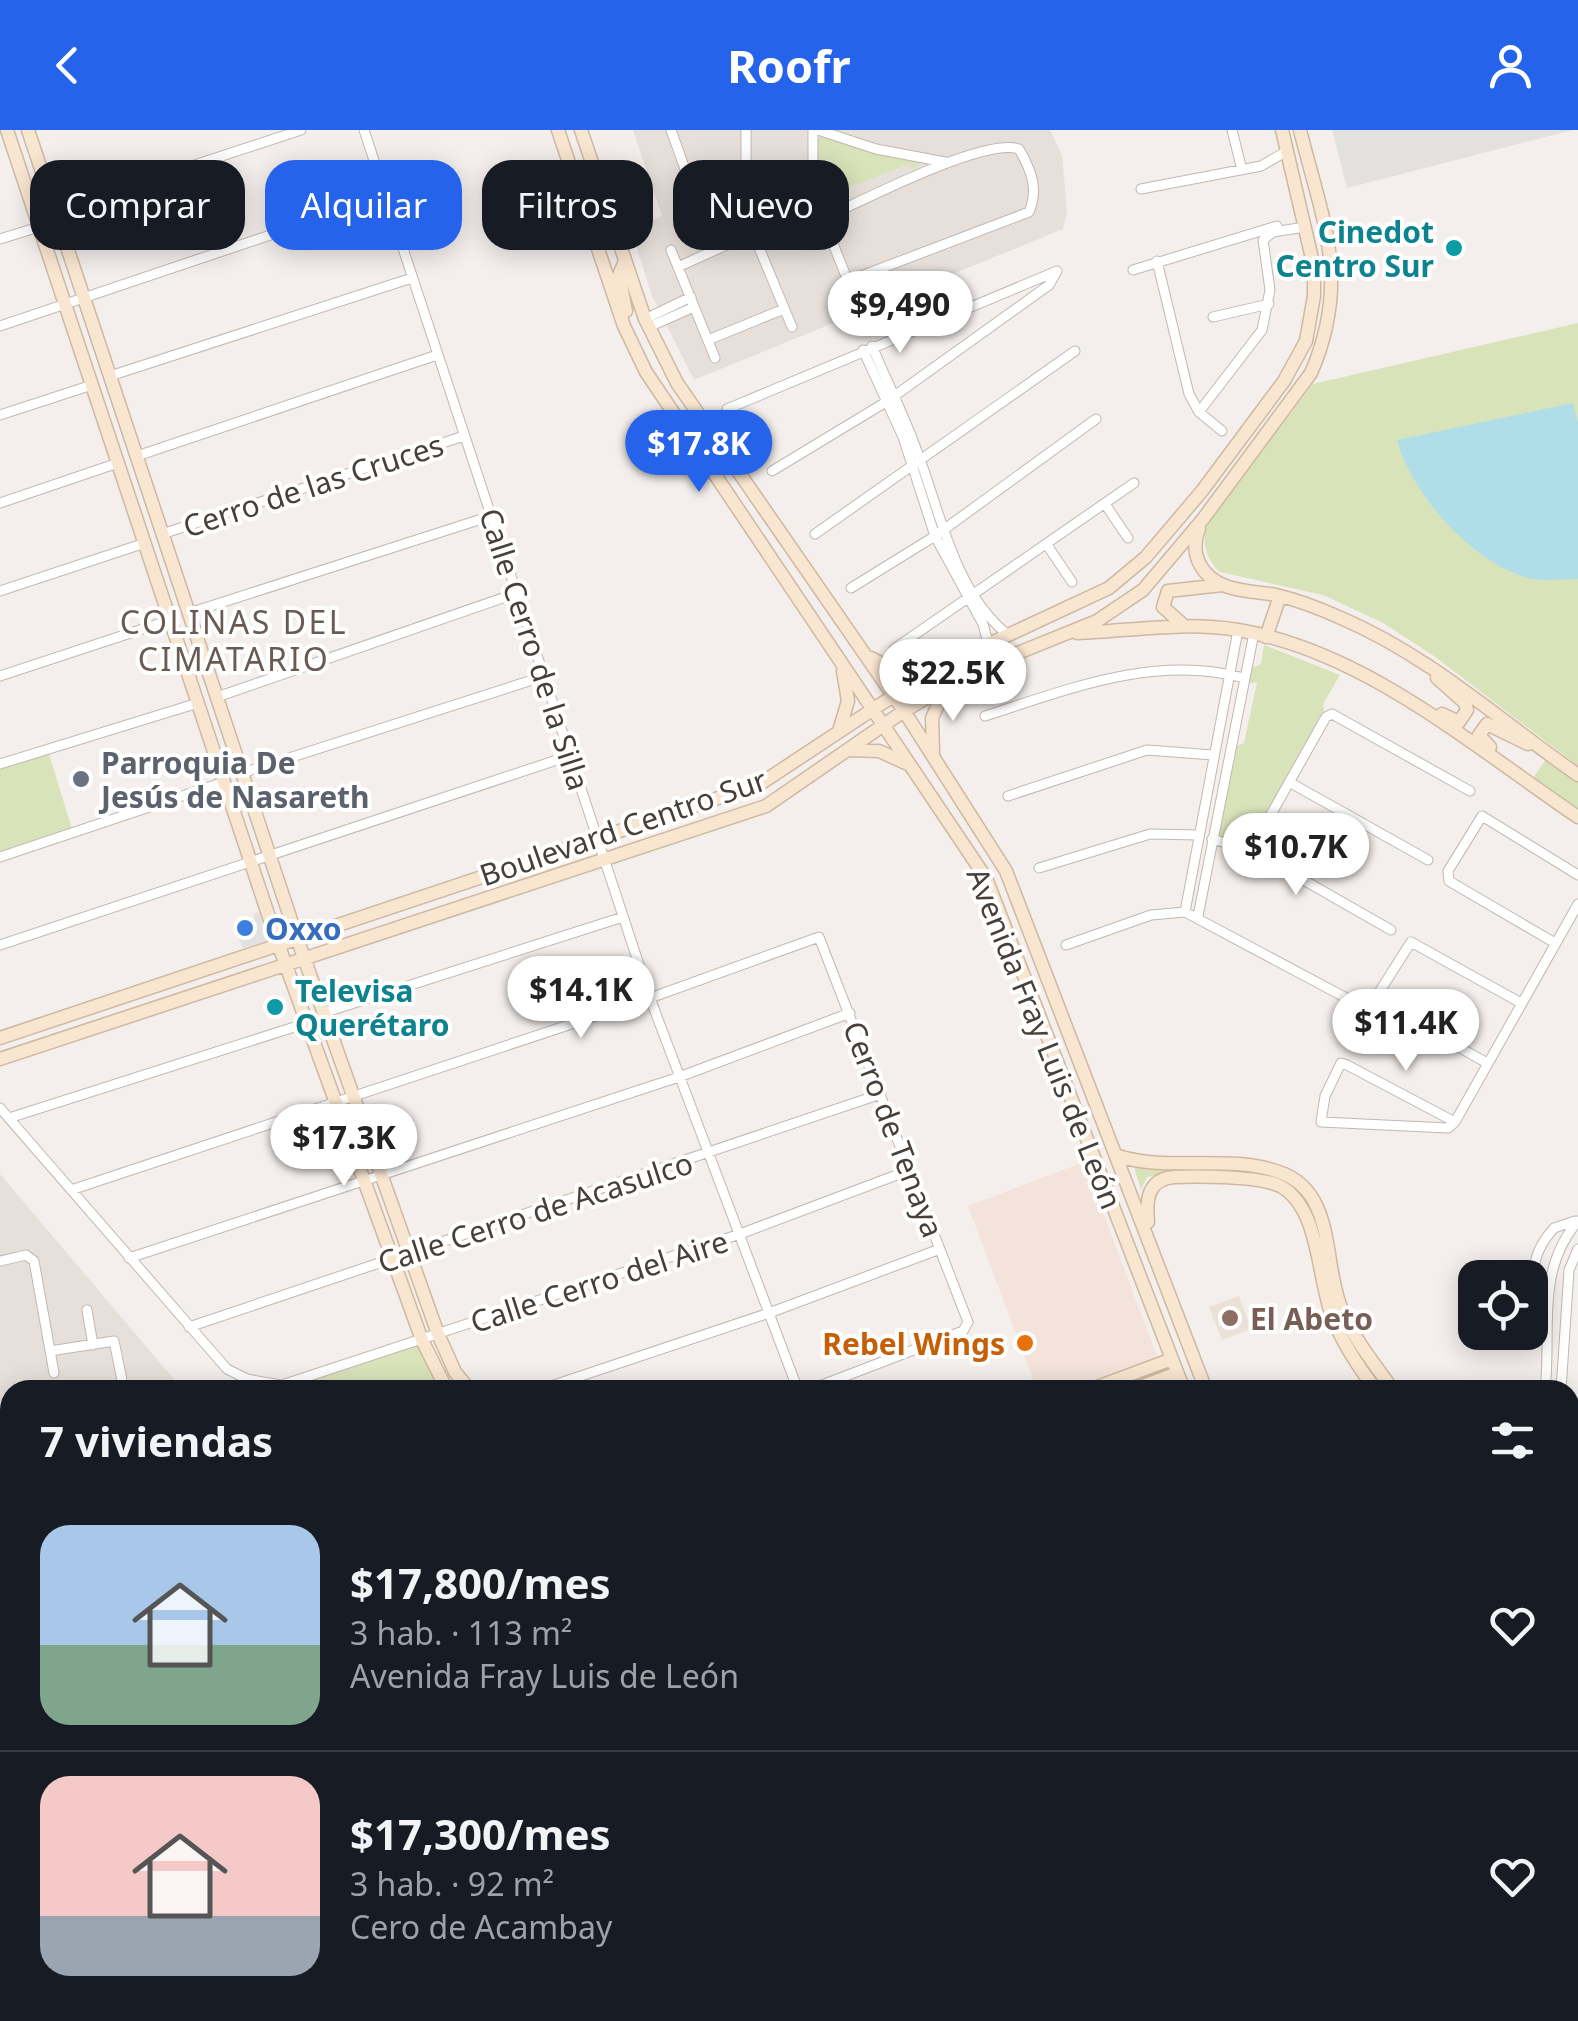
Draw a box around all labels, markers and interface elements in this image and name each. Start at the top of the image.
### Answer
text: Roofr [727,35,851,96]
icon: back [40,38,95,93]
icon: person [1483,38,1538,93]
chip: Comprar [30,160,245,250]
chip: Alquilar [265,160,462,250]
chip: Filtros [482,160,653,250]
chip: Nuevo [673,160,849,250]
place label: Cinedot Centro Sur [1276,211,1435,286]
marker: Cinedot Centro Sur [1443,237,1465,259]
pin: $9,490 [819,271,981,356]
text: $9,490 [850,282,950,325]
pin: $17.8K [618,410,780,495]
text: $17.8K [647,421,751,464]
street label: Cerro de las Cruces [178,424,448,546]
street label: Calle Cerro de la Silla [470,503,600,795]
district label: COLINAS DEL CIMATARIO [120,600,348,680]
pin: $22.5K [872,639,1034,724]
text: $22.5K [901,650,1005,693]
place label: Parroquia De Jesús de Nasareth [98,742,370,817]
street label: Boulevard Centro Sur [474,759,772,895]
marker: Parroquia De Jesús de Nasareth [70,768,92,790]
pin: $10.7K [1215,813,1377,898]
text: $10.7K [1244,824,1348,867]
street label: Avenida Fray Luis de León [958,861,1132,1215]
place label: Oxxo [265,908,342,949]
marker: Oxxo [234,917,256,939]
pin: $14.1K [500,956,662,1041]
text: $14.1K [529,967,633,1010]
place label: Televisa Querétaro [295,970,449,1045]
pin: $11.4K [1325,989,1487,1074]
marker: Televisa Querétaro [264,996,286,1018]
text: $11.4K [1354,1000,1458,1043]
street label: Cerro de Tenaya [834,1015,954,1243]
pin: $17.3K [263,1104,425,1189]
text: $17.3K [292,1115,396,1158]
street label: Calle Cerro de Acasulco [372,1142,698,1282]
street label: Calle Cerro del Aire [465,1220,733,1342]
map controls [1458,1260,1548,1350]
button: locate [1458,1260,1548,1350]
place label: El Abeto [1250,1298,1373,1339]
marker: El Abeto [1219,1307,1241,1329]
place label: Rebel Wings [822,1323,1005,1364]
marker: Rebel Wings [1014,1332,1036,1354]
text: 7 viviendas [40,1412,273,1469]
icon: filters [1485,1413,1540,1468]
text: $17,800/mes [350,1554,611,1611]
icon: home [120,1565,240,1685]
icon: heart [1485,1598,1540,1653]
text: 3 hab. · 113 m² [350,1611,572,1654]
text: Avenida Fray Luis de León [350,1654,739,1697]
text: $17,300/mes [350,1805,611,1862]
icon: home [120,1816,240,1936]
icon: heart [1485,1849,1540,1904]
text: 3 hab. · 92 m² [350,1862,554,1905]
text: Cero de Acambay [350,1905,612,1948]

